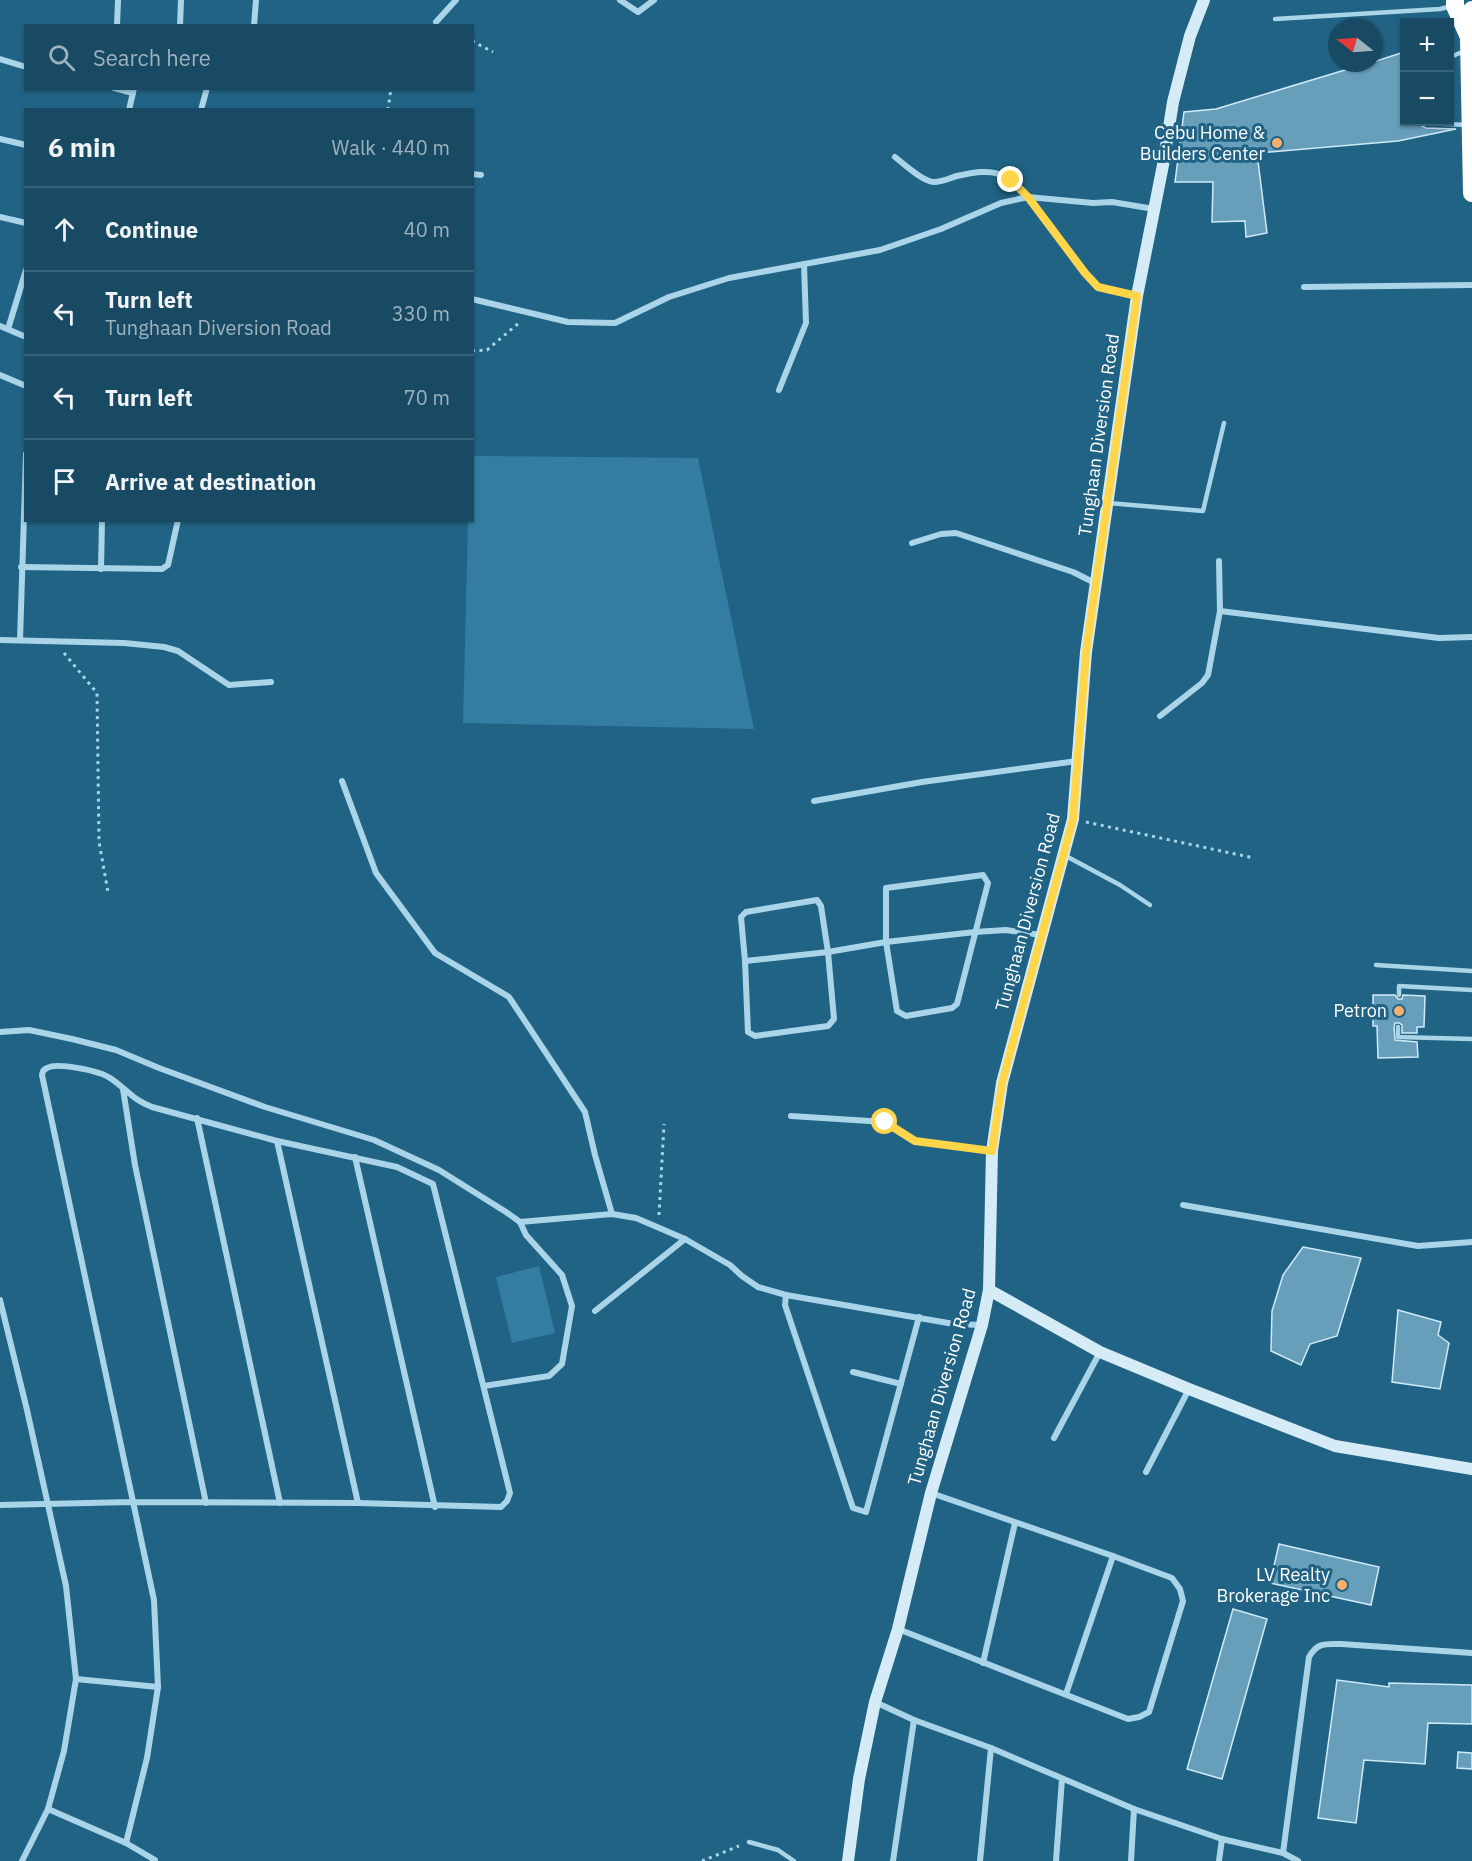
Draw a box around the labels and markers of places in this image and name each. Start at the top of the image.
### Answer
place label: Cebu Home & Builders Center [1140,121,1265,165]
marker: Cebu Home & Builders Center [1270,136,1284,150]
place label: Petron [1333,999,1387,1022]
marker: Petron [1392,1004,1406,1018]
place label: LV Realty Brokerage Inc [1216,1563,1330,1607]
marker: LV Realty Brokerage Inc [1335,1578,1349,1592]

